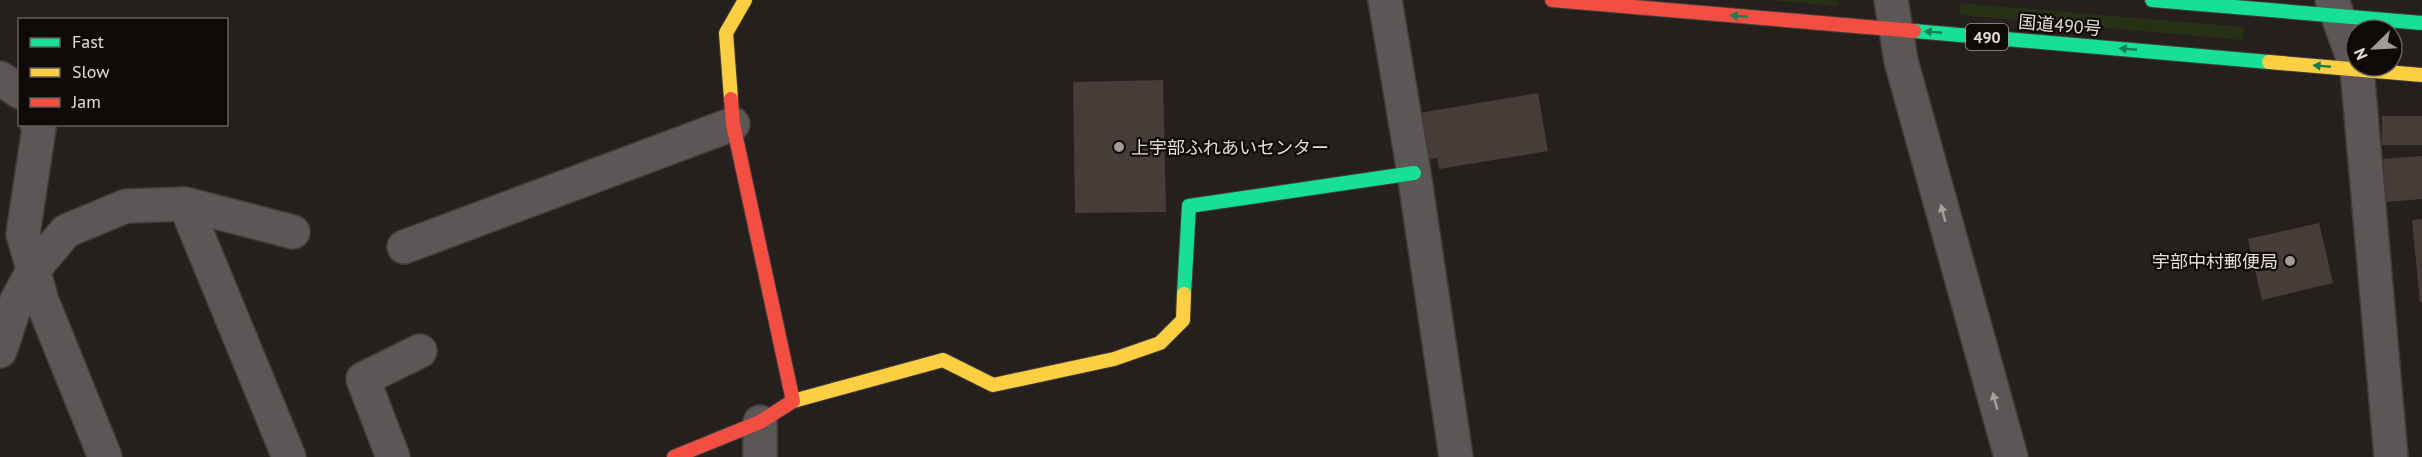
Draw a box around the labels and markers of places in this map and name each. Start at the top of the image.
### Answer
place label: 上宇部ふれあいセンター [1131,136,1329,159]
marker: 上宇部ふれあいセンター [1112,140,1126,154]
place label: 宇部中村郵便局 [2152,250,2278,273]
marker: 宇部中村郵便局 [2283,254,2297,268]

